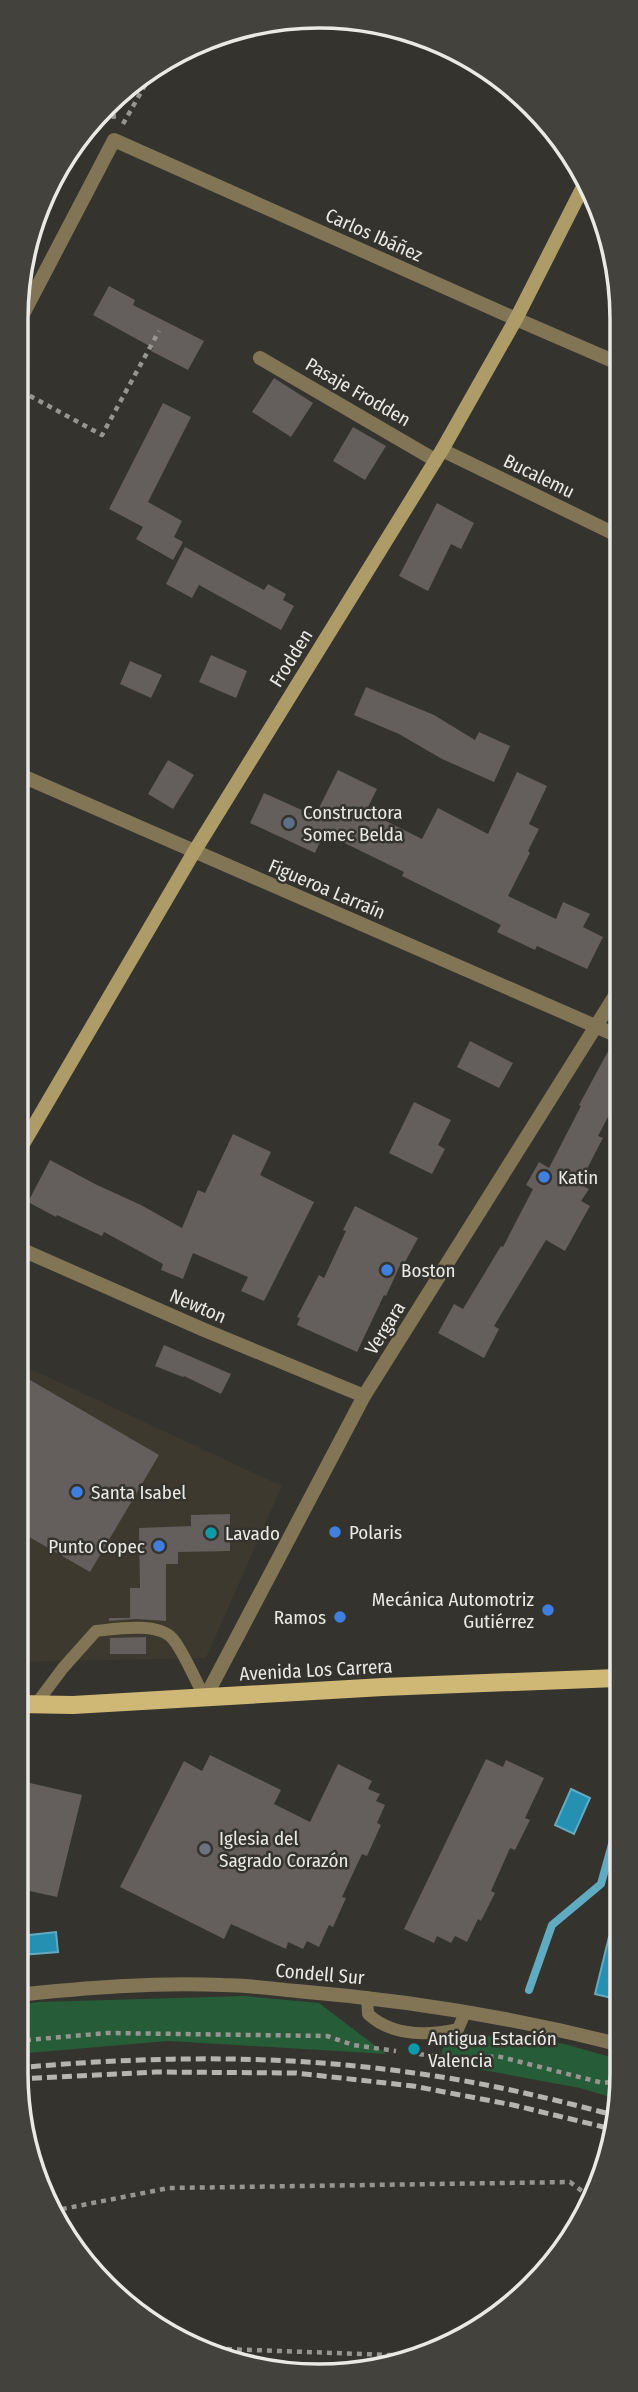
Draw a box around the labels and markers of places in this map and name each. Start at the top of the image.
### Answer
place label: Constructora Somec Belda [303,801,403,846]
marker: Constructora Somec Belda [281,815,297,831]
place label: Katin [558,1166,598,1189]
marker: Katin [536,1169,552,1185]
place label: Boston [401,1259,455,1282]
marker: Boston [379,1262,395,1278]
place label: Santa Isabel [91,1481,186,1504]
marker: Santa Isabel [69,1484,85,1500]
place label: Polaris [349,1521,402,1544]
place label: Lavado [225,1522,280,1545]
marker: Polaris [327,1524,343,1540]
marker: Lavado [203,1525,219,1541]
place label: Punto Copec [48,1535,145,1558]
marker: Punto Copec [151,1538,167,1554]
place label: Mecánica Automotriz Gutiérrez [372,1588,534,1633]
marker: Mecánica Automotriz Gutiérrez [540,1602,556,1618]
place label: Ramos [274,1606,326,1629]
marker: Ramos [332,1609,348,1625]
place label: Iglesia del Sagrado Corazón [219,1827,348,1872]
marker: Iglesia del Sagrado Corazón [197,1841,213,1857]
place label: Antigua Estación Valencia [428,2027,557,2072]
marker: Antigua Estación Valencia [406,2041,422,2057]

